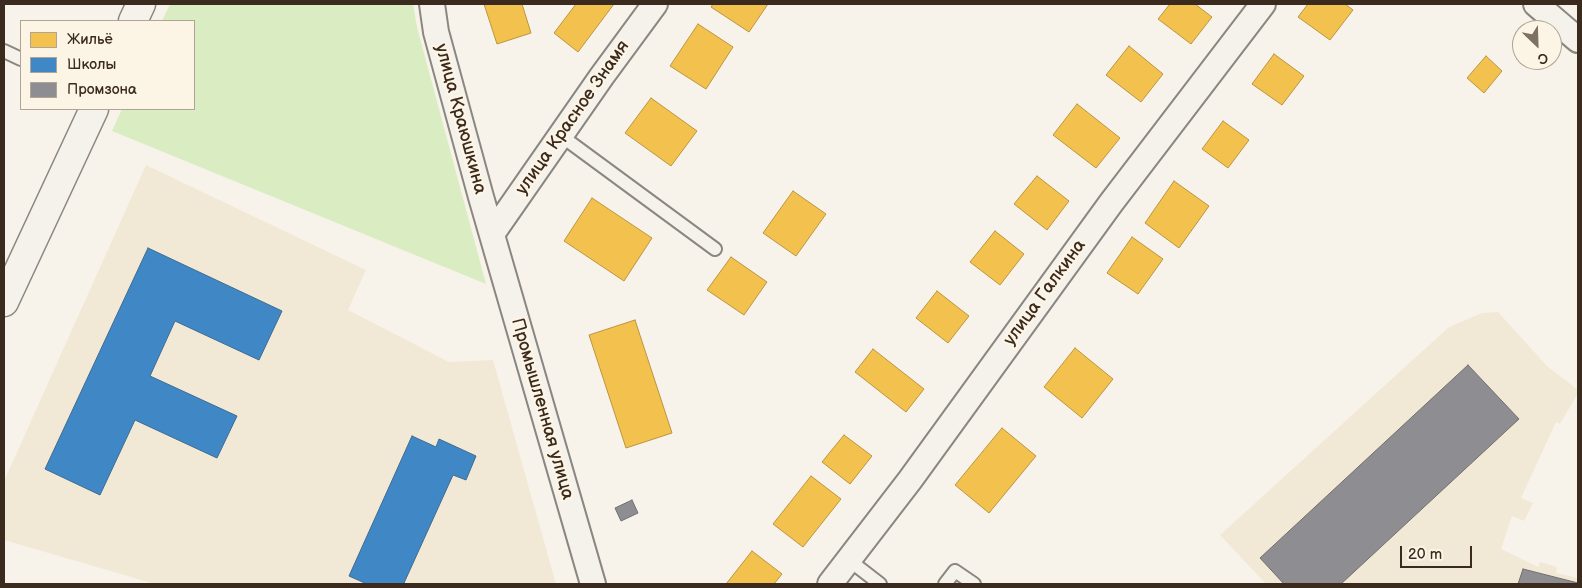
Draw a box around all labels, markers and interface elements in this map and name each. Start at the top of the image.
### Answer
legend [20,20,195,110]
north arrow [1512,20,1562,70]
text: Жильё [67,30,113,49]
street label: улица Красное Знамя [511,37,635,199]
street label: улица Краюшкина [430,41,490,197]
text: С [1535,48,1551,68]
text: Школы [67,55,116,74]
text: Промзона [67,80,137,99]
street label: улица Галкина [999,236,1091,350]
street label: Промышленная улица [506,316,578,502]
scale bar [1402,536,1474,568]
text: 20 m [1408,545,1442,564]

